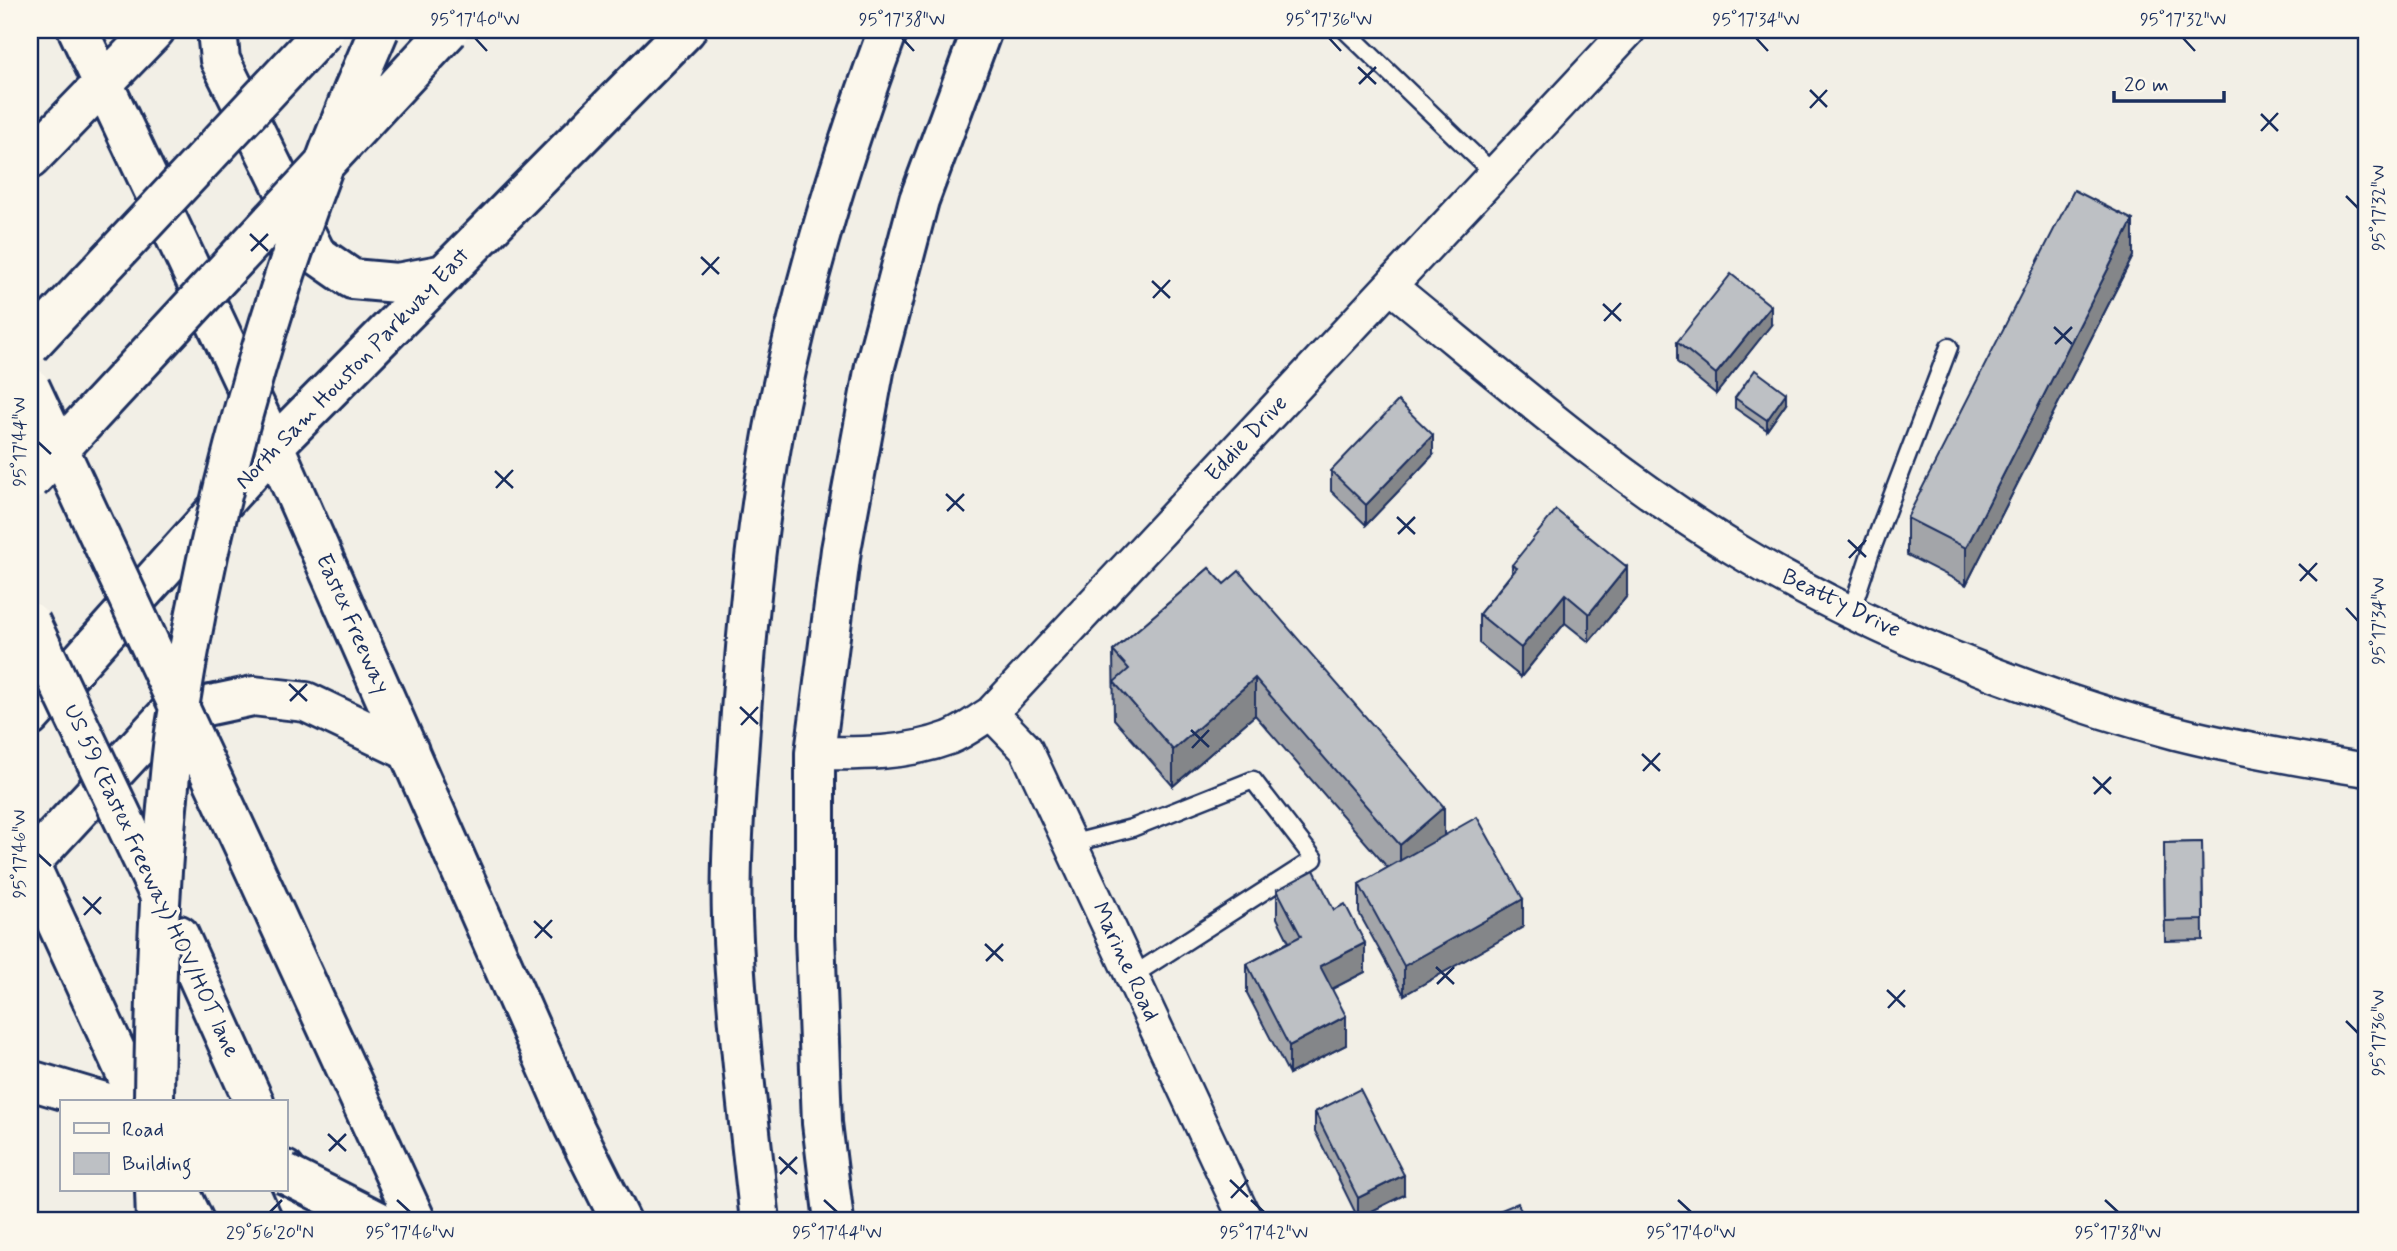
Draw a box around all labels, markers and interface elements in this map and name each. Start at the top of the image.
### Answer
text: 95°17'40"W [430,8,520,32]
text: 95°17'38"W [859,8,945,32]
text: 95°17'36"W [1286,8,1372,32]
text: 95°17'34"W [1712,8,1800,32]
text: 95°17'32"W [2140,8,2226,32]
scale bar [2114,60,2224,104]
text: 20 m [2124,71,2169,99]
text: 95°17'32"W [2367,165,2391,251]
street label: North Sam Houston Parkway East [229,241,477,497]
street label: Eddie Drive [1199,389,1295,489]
text: 95°17'44"W [8,397,32,487]
street label: Eastex Freeway [308,549,396,699]
street label: Beatty Drive [1777,562,1905,646]
text: 95°17'34"W [2367,577,2391,665]
street label: US 59 (Eastex Freeway) HOV/HOT lane [56,699,246,1063]
text: 95°17'46"W [8,810,32,898]
street label: Marine Road [1084,898,1166,1026]
text: 95°17'36"W [2367,990,2391,1076]
legend [60,1100,287,1192]
text: Road [122,1116,164,1144]
text: Building [122,1150,192,1180]
text: 29°56'20"N [226,1221,314,1245]
text: 95°17'46"W [366,1221,454,1245]
text: 95°17'44"W [792,1221,882,1245]
text: 95°17'42"W [1220,1221,1308,1245]
text: 95°17'40"W [1646,1221,1736,1245]
text: 95°17'38"W [2075,1221,2161,1245]

